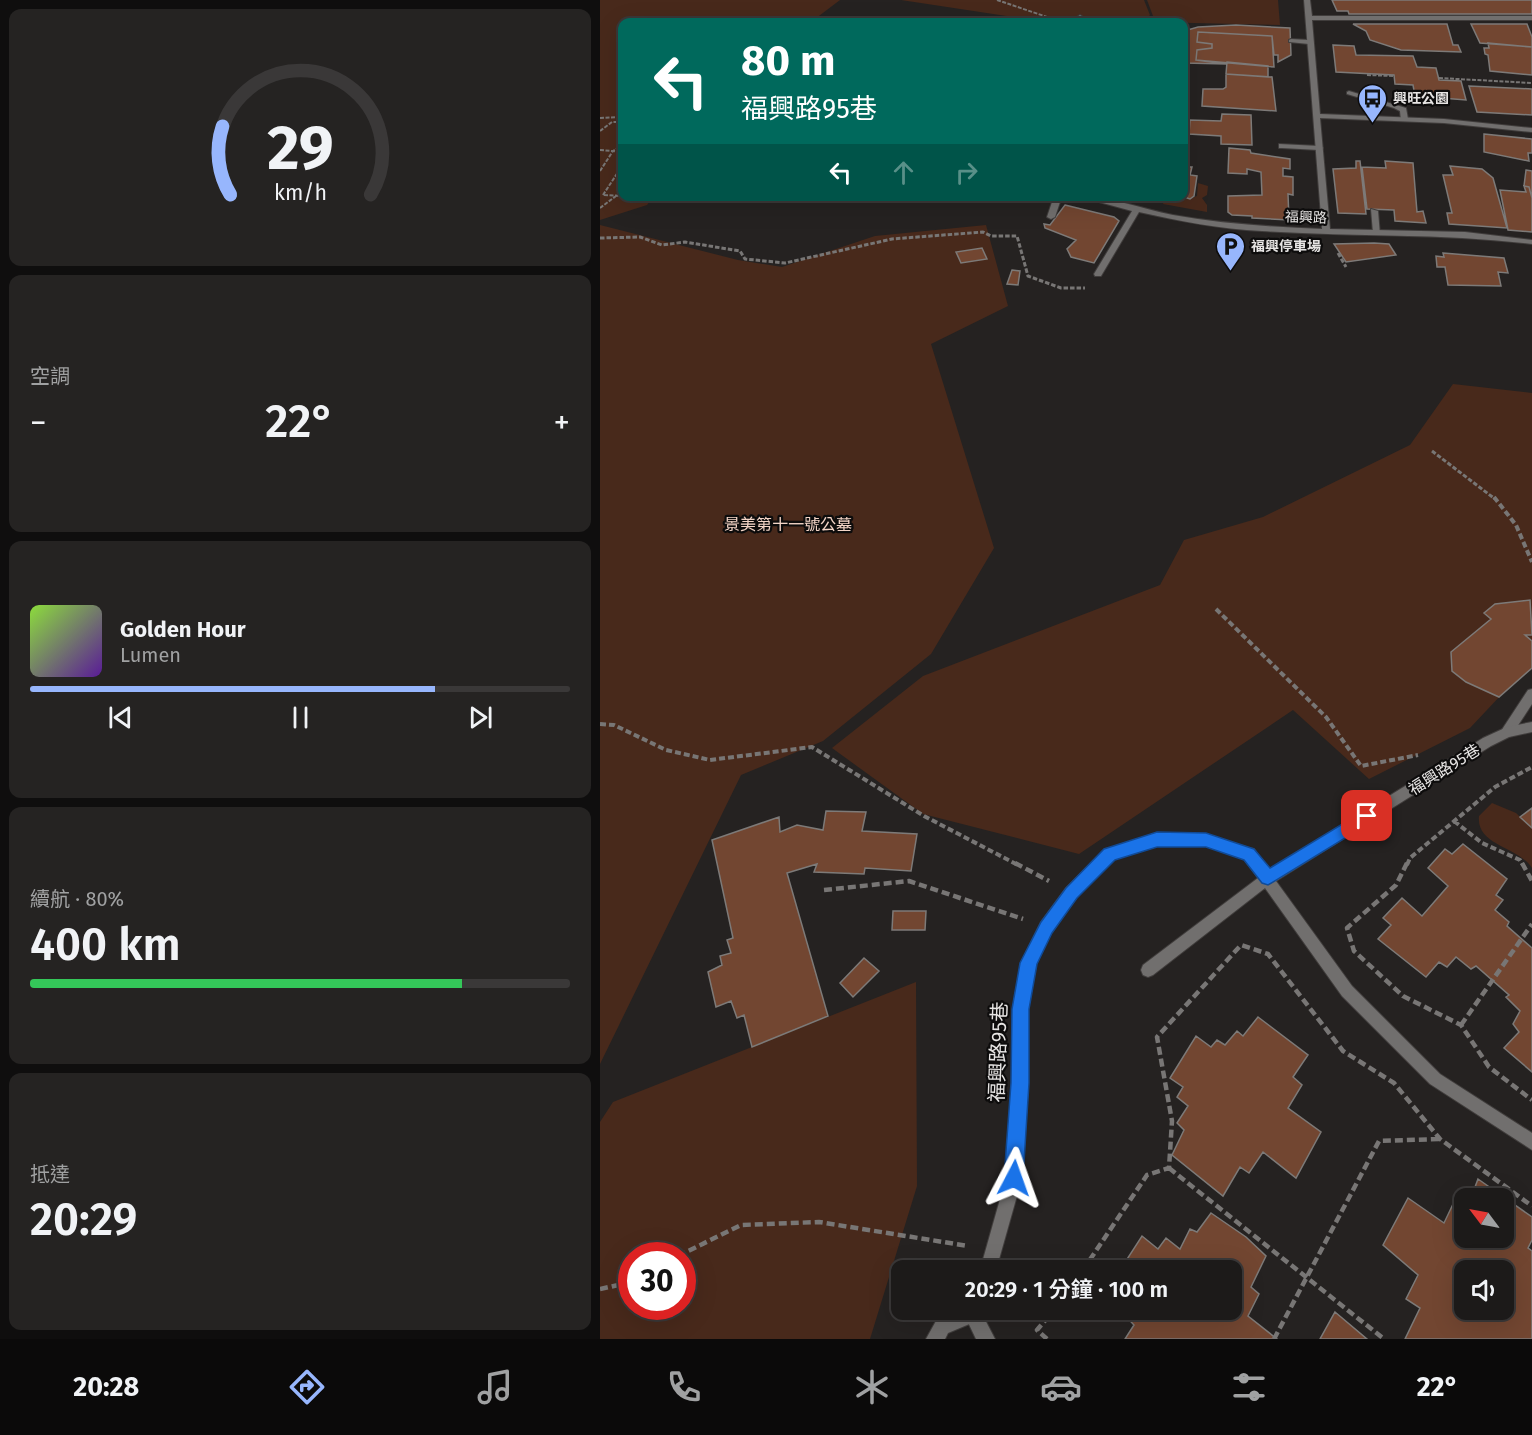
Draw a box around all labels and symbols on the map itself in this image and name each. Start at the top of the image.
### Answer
bus stop icon: 興旺公園 [1356,82,1388,124]
place label: 興旺公園 [1393,90,1449,107]
street label: 福興路 [1285,208,1327,227]
parking icon: 福興停車場 [1214,230,1246,272]
place label: 福興停車場 [1251,238,1321,255]
park label: 景美第十一號公墓 [724,515,852,534]
street label: 福興路95巷 [1405,740,1483,799]
pin [1341,790,1392,841]
street label: 福興路95巷 [984,1001,1012,1103]
position arrow [982,1146,1046,1210]
north arrow [1454,1188,1514,1248]
speed limit sign: 30 [618,1242,696,1320]

